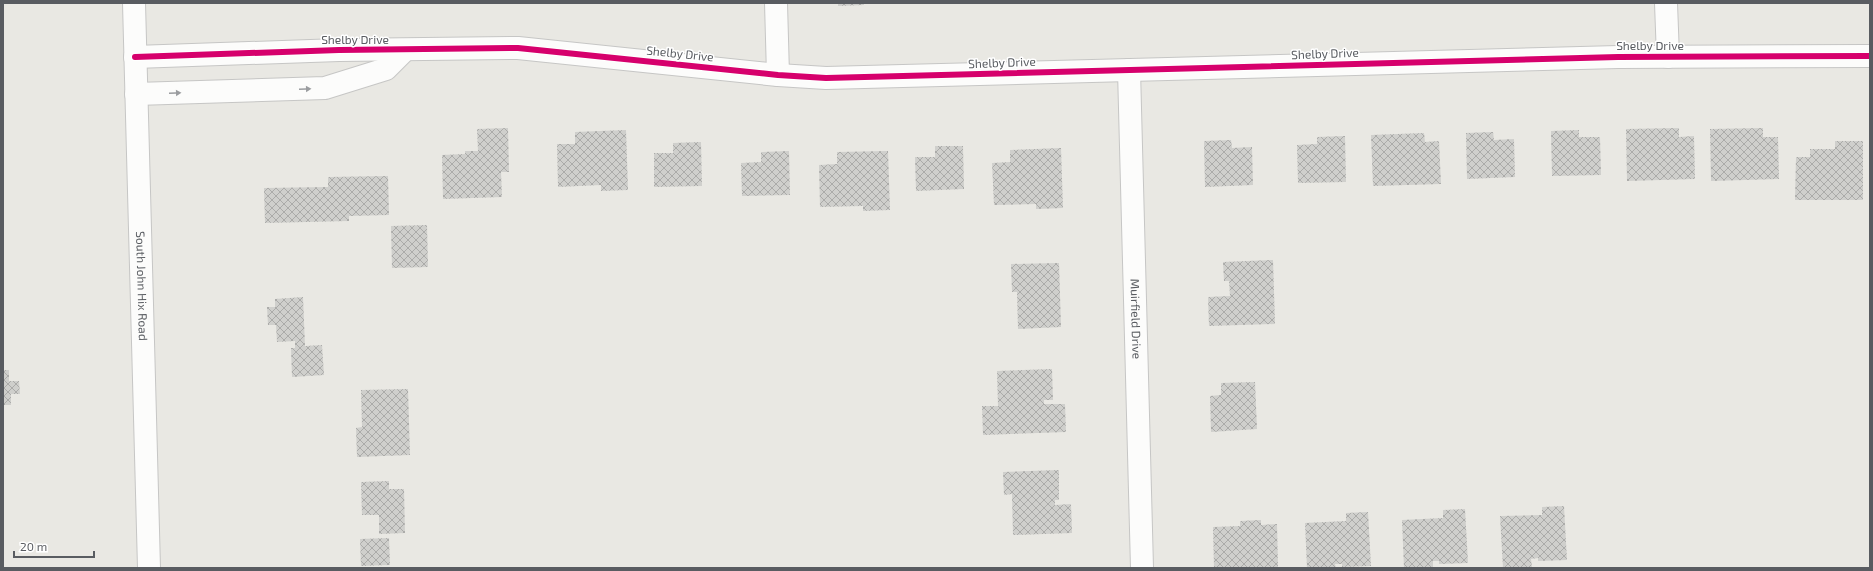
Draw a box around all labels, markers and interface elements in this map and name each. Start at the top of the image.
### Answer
street label: Shelby Drive [321,32,389,46]
street label: Shelby Drive [1616,38,1684,52]
street label: Shelby Drive [646,43,715,64]
street label: Shelby Drive [1291,45,1359,61]
street label: Shelby Drive [968,54,1036,70]
one-way arrow [299,86,312,92]
one-way arrow [169,90,182,96]
street label: South John Hix Road [134,231,151,341]
street label: Muirfield Drive [1128,278,1145,359]
scale bar [14,533,94,559]
text: 20 m [20,539,47,553]

